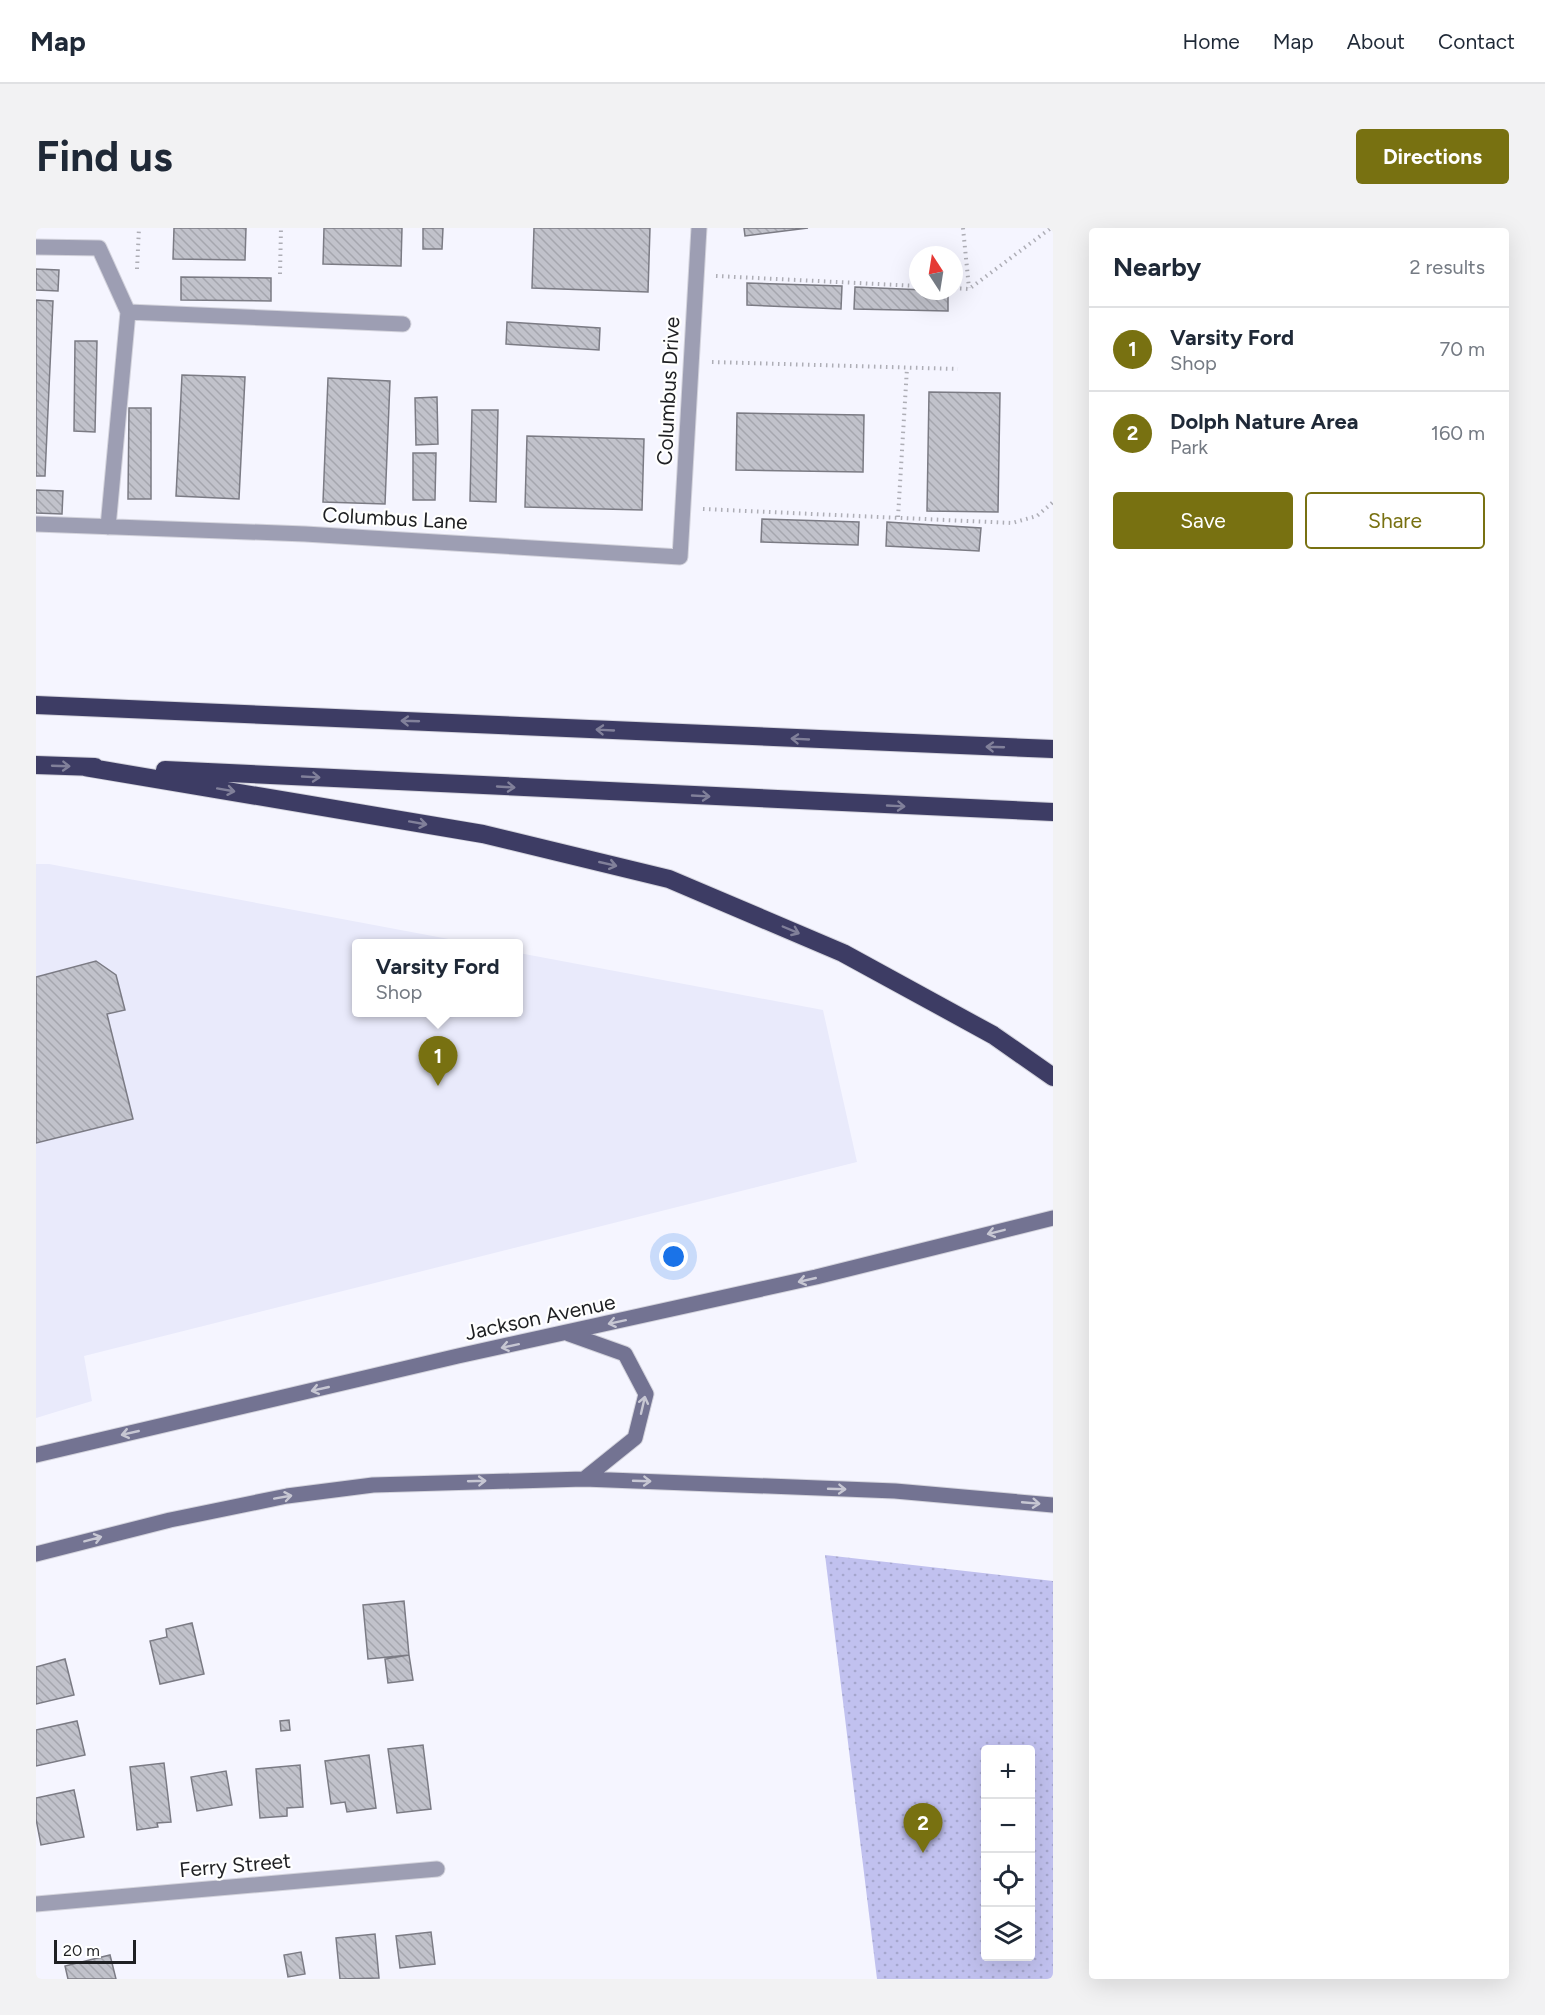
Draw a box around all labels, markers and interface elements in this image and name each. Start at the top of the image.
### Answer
text: Map [30,24,86,58]
text: Home [1183,29,1240,54]
text: Map [1273,29,1314,54]
text: About [1347,29,1405,54]
text: Contact [1438,29,1515,54]
button: Directions [1356,129,1509,184]
text: Find us [36,131,173,182]
north arrow [909,246,963,300]
text: Nearby [1113,251,1201,283]
text: 2 results [1409,255,1485,279]
street label: Columbus Drive [652,316,684,466]
text: Varsity Ford [1170,324,1294,351]
text: 1 [1128,337,1137,361]
text: 70 m [1439,337,1485,361]
text: Shop [1170,351,1217,375]
text: Dolph Nature Area [1170,408,1358,435]
text: 2 [1127,421,1138,445]
text: 160 m [1431,421,1485,445]
text: Park [1170,435,1208,459]
button: Save [1113,492,1293,549]
button: Share [1305,492,1485,549]
street label: Columbus Lane [322,502,468,534]
one-way arrow [401,715,421,726]
one-way arrow [595,724,615,735]
one-way arrow [790,733,810,744]
one-way arrow [985,742,1005,753]
one-way arrow [50,760,70,771]
one-way arrow [301,772,321,783]
one-way arrow [496,781,516,792]
one-way arrow [215,785,235,796]
one-way arrow [690,791,710,802]
one-way arrow [885,800,905,811]
one-way arrow [407,818,427,829]
one-way arrow [598,859,617,871]
one-way arrow [782,926,800,937]
popup [352,939,523,1017]
text: Varsity Ford [375,953,500,980]
text: Shop [375,980,422,1004]
pin: 1 [418,1036,458,1086]
one-way arrow [987,1227,1006,1239]
your location [659,1242,688,1271]
one-way arrow [798,1274,817,1286]
street label: Jackson Avenue [463,1289,617,1345]
one-way arrow [608,1317,627,1329]
one-way arrow [501,1341,520,1352]
one-way arrow [311,1383,330,1395]
one-way arrow [638,1395,650,1414]
one-way arrow [121,1428,140,1440]
one-way arrow [467,1476,487,1487]
one-way arrow [631,1476,651,1487]
one-way arrow [826,1483,846,1495]
one-way arrow [273,1492,292,1503]
one-way arrow [1021,1498,1041,1509]
one-way arrow [83,1533,102,1545]
map controls [981,1745,1035,1961]
button: + [981,1745,1035,1799]
button: − [981,1799,1035,1853]
pin: 2 [904,1804,942,1853]
street label: Ferry Street [178,1848,292,1882]
button: locate [981,1853,1035,1907]
button: layers [981,1907,1035,1961]
scale bar [54,1937,136,1964]
text: 20 m [63,1941,100,1960]

